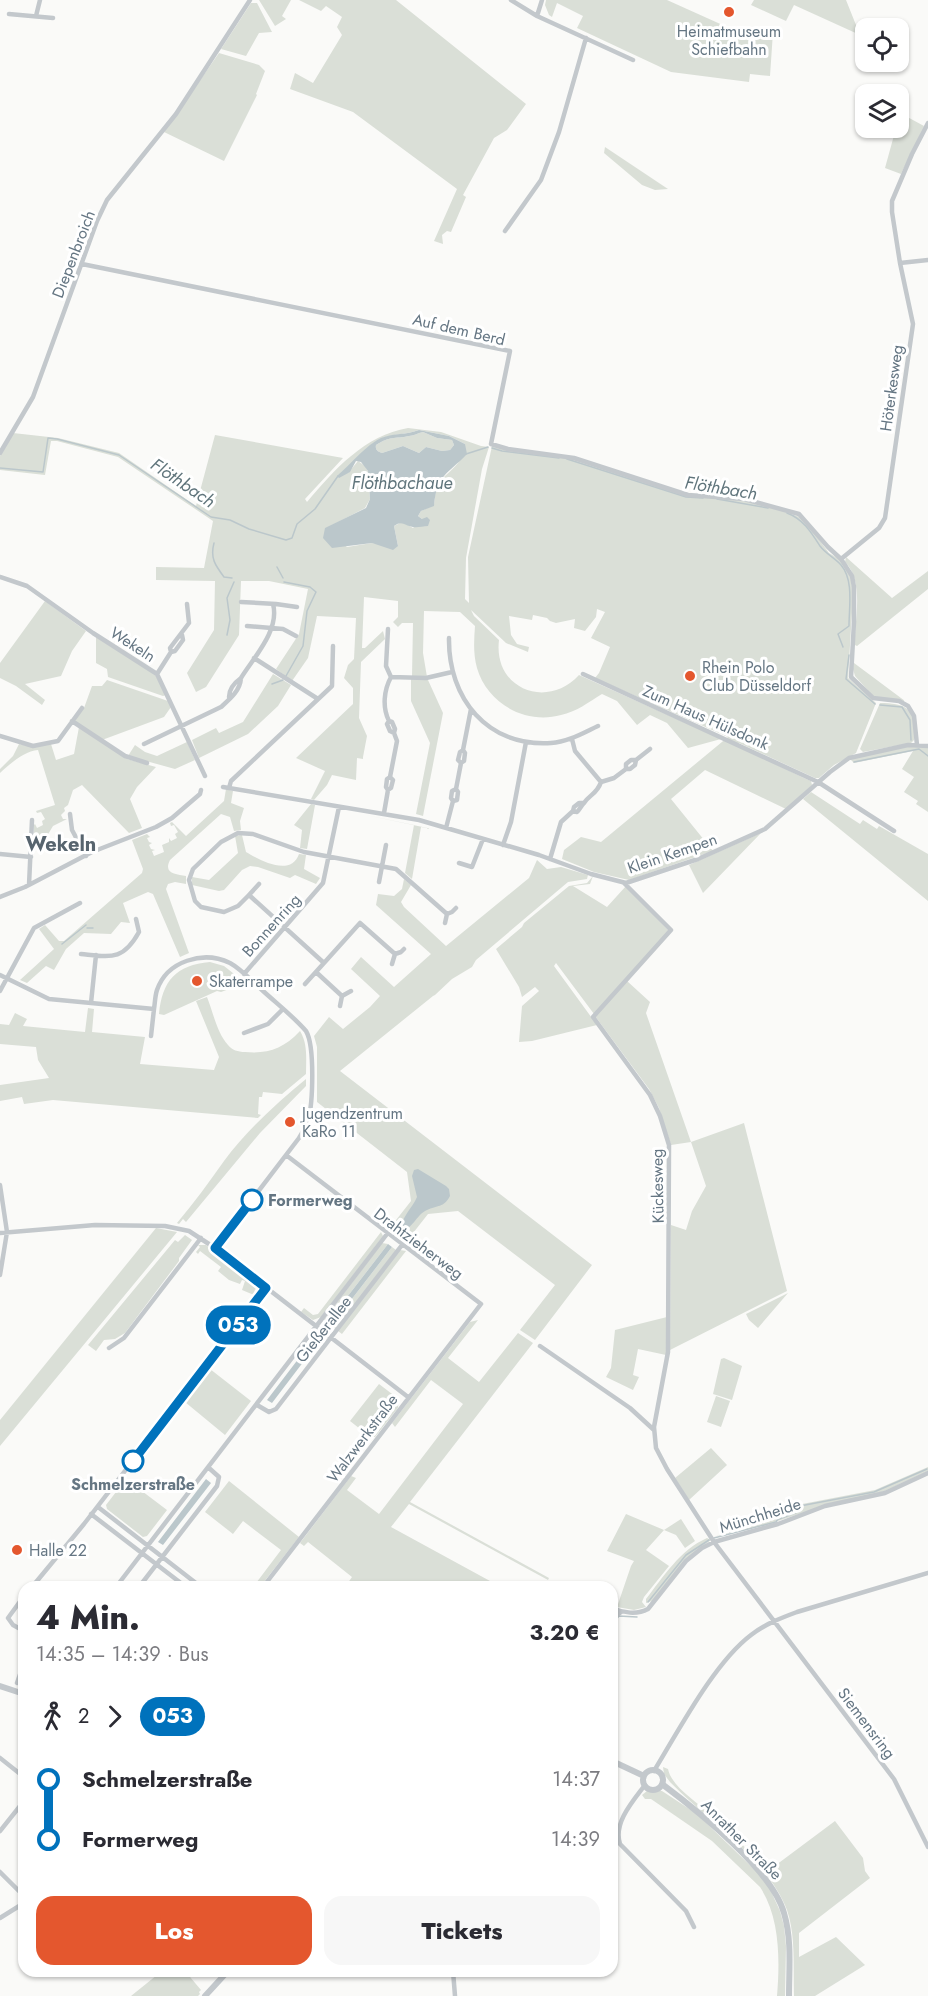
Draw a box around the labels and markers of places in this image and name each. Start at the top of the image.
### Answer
marker: Heimatmuseum Schiefbahn [722,5,736,19]
place label: Heimatmuseum Schiefbahn [677,20,781,61]
place label: Rhein Polo Club Düsseldorf [702,656,811,697]
marker: Rhein Polo Club Düsseldorf [683,669,697,683]
place label: Skaterrampe [209,970,293,993]
marker: Skaterrampe [190,974,204,988]
place label: Jugendzentrum KaRo 11 [300,1102,403,1143]
marker: Jugendzentrum KaRo 11 [283,1115,297,1129]
marker: Formerweg [241,1189,263,1211]
place label: Formerweg [268,1189,353,1212]
marker: Schmelzerstraße [122,1450,144,1472]
place label: Schmelzerstraße [71,1473,195,1496]
place label: Halle 22 [29,1539,87,1562]
marker: Halle 22 [10,1543,24,1557]

